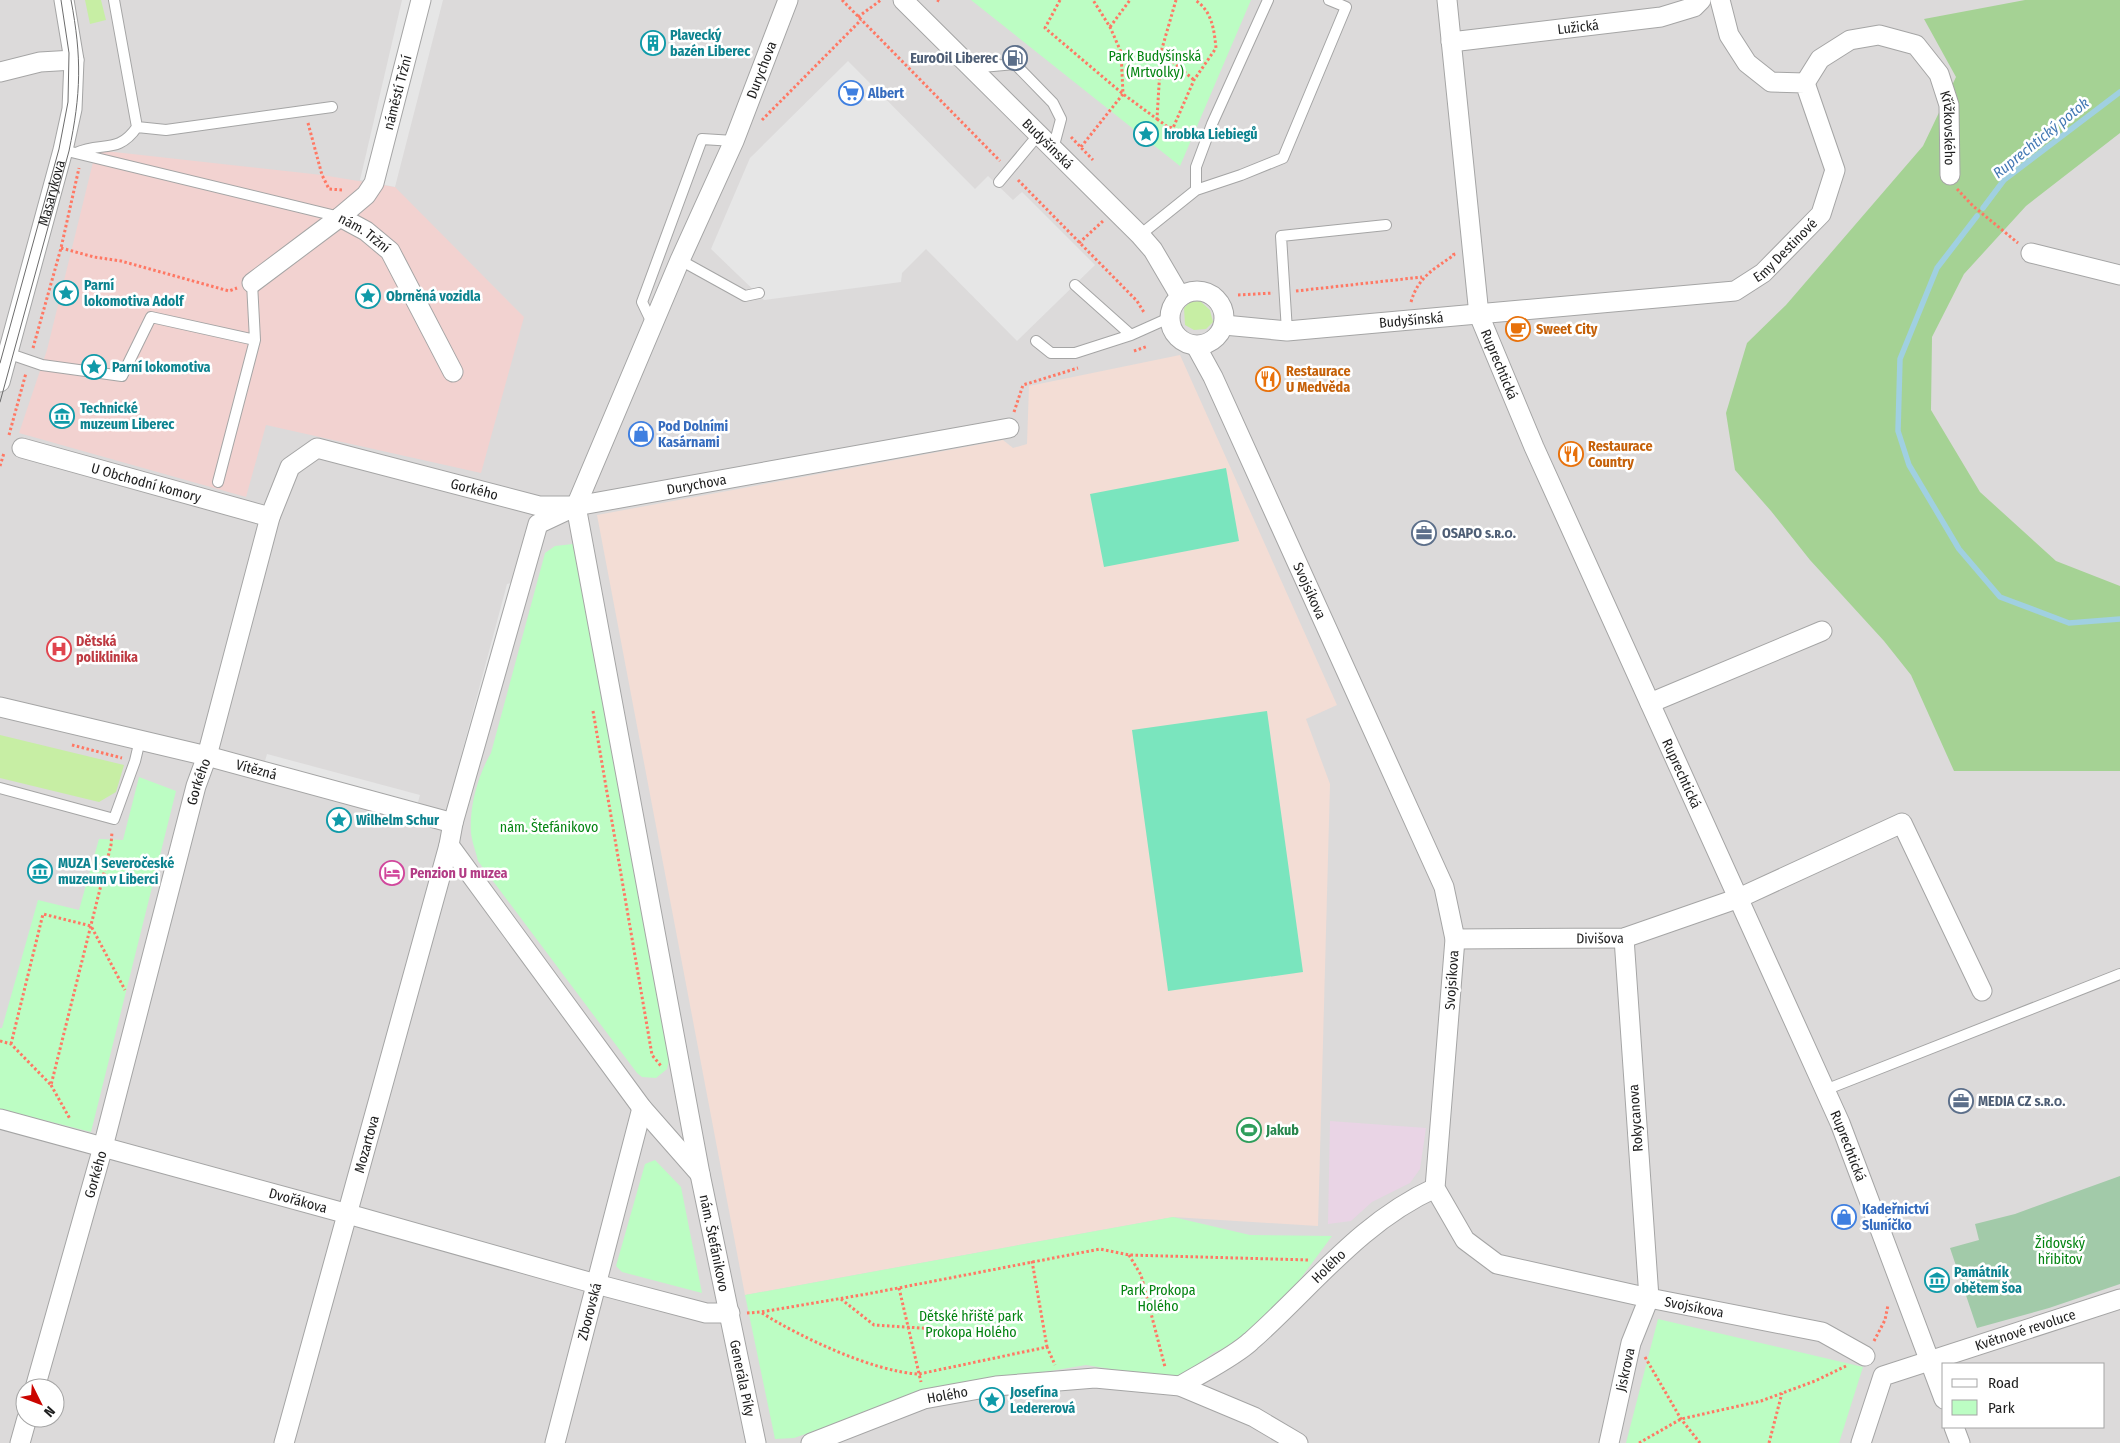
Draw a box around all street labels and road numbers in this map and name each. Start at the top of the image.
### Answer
street label: Lužická [1556,16,1600,38]
street label: Durychova [743,39,780,101]
street label: náměstí Tržní [380,53,415,132]
street label: Křížkovského [1936,88,1958,166]
street label: Budyšínská [1019,115,1077,173]
street label: Masarykova [34,158,68,228]
street label: nám. Tržní [336,209,394,256]
street label: Emy Destinové [1750,215,1821,286]
street label: Budyšínská [1378,309,1444,331]
street label: Ruprechtická [1477,327,1522,402]
street label: U Obchodní komory [89,459,204,506]
street label: Durychova [665,471,728,498]
street label: Gorkého [449,475,500,503]
street label: Svojsíkova [1290,560,1330,622]
street label: Ruprechtická [1659,736,1705,811]
street label: Gorkého [183,756,214,807]
street label: Vítězná [234,756,279,783]
street label: Divišova [1576,930,1624,947]
street label: Svojsíkova [1441,949,1463,1011]
street label: Rokycanova [1625,1083,1647,1152]
street label: Ruprechtická [1827,1108,1870,1184]
street label: Mozartova [350,1113,383,1175]
street label: Gorkého [81,1149,110,1200]
street label: Dvořákova [267,1184,329,1216]
street label: nám. Štefánikovo [696,1193,733,1293]
street label: Holého [1308,1246,1349,1286]
street label: Zborovská [574,1281,605,1342]
street label: Svojsíkova [1663,1293,1725,1321]
street label: Květnové revoluce [1973,1306,2078,1354]
street label: Generála Píky [726,1338,759,1419]
street label: Jiskrova [1612,1346,1638,1393]
street label: Holého [926,1383,969,1407]

